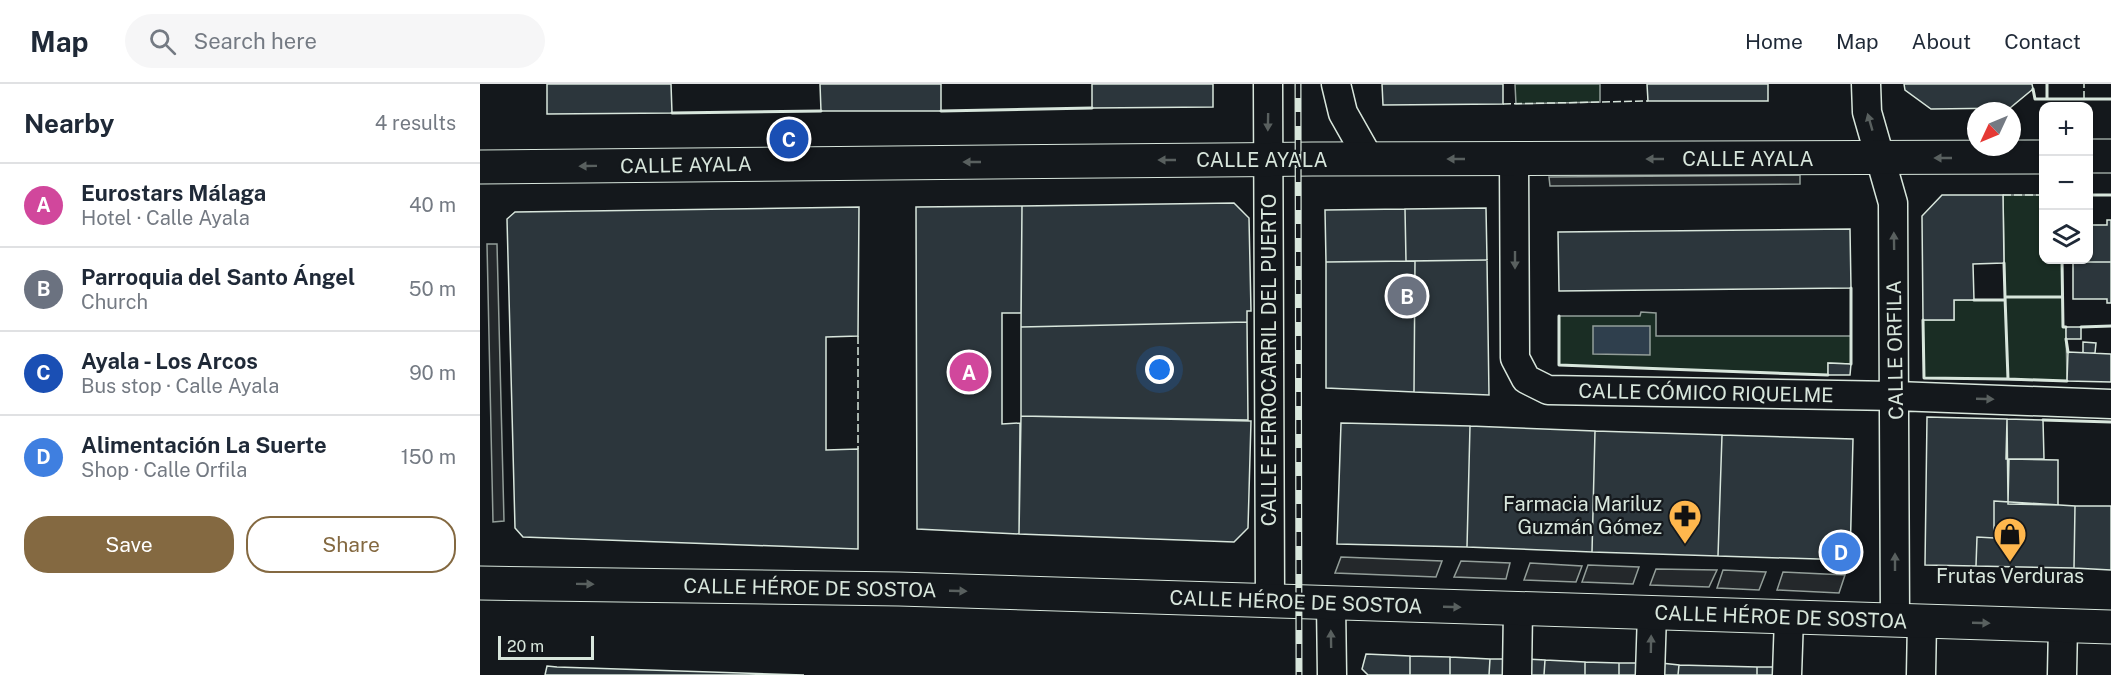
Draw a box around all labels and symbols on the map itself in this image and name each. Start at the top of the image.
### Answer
north arrow [1967,102,2021,156]
one-way arrow [1263,113,1273,132]
one-way arrow [1865,113,1874,131]
pin: C [770,116,808,162]
street label: CALLE AYALA [1682,147,1814,171]
street label: CALLE AYALA [1196,148,1328,172]
street label: CALLE AYALA [620,152,752,178]
one-way arrow [1934,153,1953,163]
one-way arrow [1446,154,1465,164]
one-way arrow [1645,154,1664,164]
one-way arrow [1158,155,1177,165]
one-way arrow [963,157,982,167]
one-way arrow [579,161,598,171]
street label: CALLE FERROCARRIL DEL PUERTO [1257,194,1281,526]
one-way arrow [1889,231,1899,250]
one-way arrow [1510,250,1520,269]
pin: B [1388,274,1426,318]
street label: CALLE ORFILA [1882,280,1908,420]
pin: A [950,350,988,394]
your location [1145,355,1174,384]
street label: CALLE CÓMICO RIQUELME [1578,378,1834,407]
one-way arrow [1976,394,1995,404]
place label: Farmacia Mariluz Guzmán Gómez [1503,492,1662,539]
pharmacy icon: Farmacia Mariluz Guzmán Gómez [1667,498,1703,545]
shop icon: Frutas Verduras [1992,516,2028,563]
pin: D [1822,530,1860,574]
one-way arrow [1890,552,1900,571]
place label: Frutas Verduras [1936,564,2084,588]
street label: CALLE HÉROE DE SOSTOA [683,573,937,602]
one-way arrow [575,579,594,589]
street label: CALLE HÉROE DE SOSTOA [1169,585,1423,618]
one-way arrow [948,586,967,596]
street label: CALLE HÉROE DE SOSTOA [1654,600,1908,633]
one-way arrow [1443,602,1462,612]
one-way arrow [1971,619,1990,628]
one-way arrow [1327,629,1336,648]
scale bar [498,633,594,660]
one-way arrow [1646,635,1656,654]

